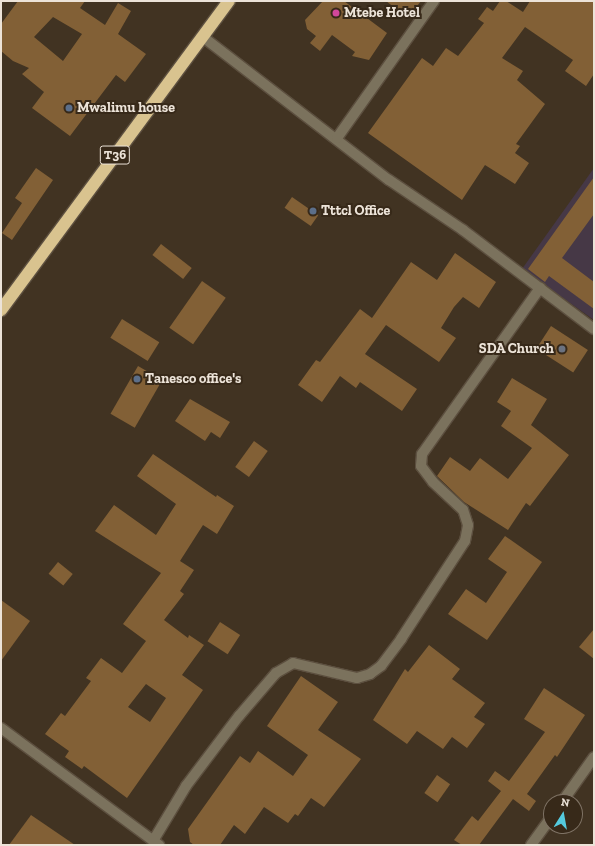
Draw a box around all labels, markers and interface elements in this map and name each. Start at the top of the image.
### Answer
place label: Mtebe Hotel [344,5,420,21]
marker: Mtebe Hotel [331,8,341,18]
place label: Mwalimu house [77,100,175,116]
marker: Mwalimu house [64,103,74,113]
road number: T36 [99,144,131,166]
place label: Tttcl Office [321,203,390,219]
marker: Tttcl Office [308,206,318,216]
place label: SDA Church [478,341,554,357]
marker: SDA Church [557,344,567,354]
place label: Tanesco office's [145,371,242,387]
marker: Tanesco office's [132,374,142,384]
north arrow [543,794,583,834]
text: N [560,796,571,810]

